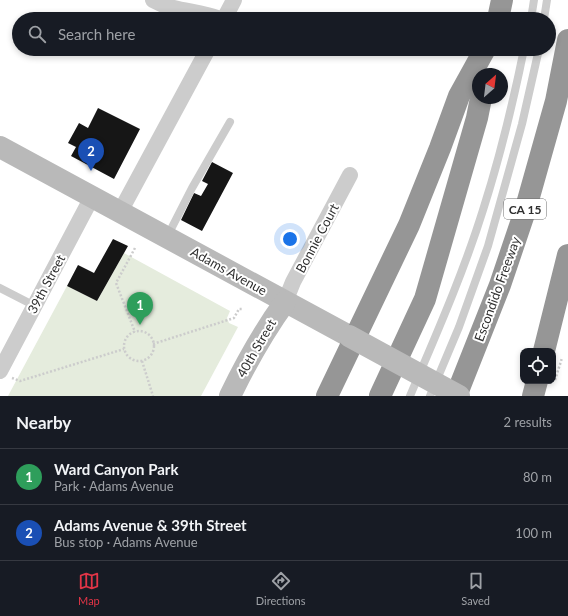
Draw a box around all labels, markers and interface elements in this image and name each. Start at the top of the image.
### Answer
search box [12,12,556,56]
icon: search [26,23,48,45]
text: Search here [58,25,135,43]
north arrow [472,68,508,104]
pin: 2 [78,138,104,171]
road number: CA 15 [504,199,546,219]
street label: Bonnie Court [292,200,342,275]
your location [280,229,300,249]
street label: Escondido Freeway [471,234,523,344]
street label: Adams Avenue [188,243,270,299]
street label: 39th Street [24,251,68,316]
pin: 1 [127,292,153,325]
street label: 40th Street [233,316,279,380]
map controls [520,348,556,384]
button: locate [520,348,556,384]
text: Nearby [16,412,71,433]
text: 2 results [504,414,552,430]
text: Ward Canyon Park [54,460,178,478]
text: 1 [25,469,33,485]
text: 80 m [523,469,552,485]
text: Park · Adams Avenue [54,478,174,494]
text: Adams Avenue & 39th Street [54,516,247,534]
text: 2 [25,525,33,541]
text: 100 m [515,525,552,541]
text: Bus stop · Adams Avenue [54,534,198,550]
tab: Map [78,570,100,607]
tab: Directions [256,570,305,607]
tab: Saved [461,570,490,607]

